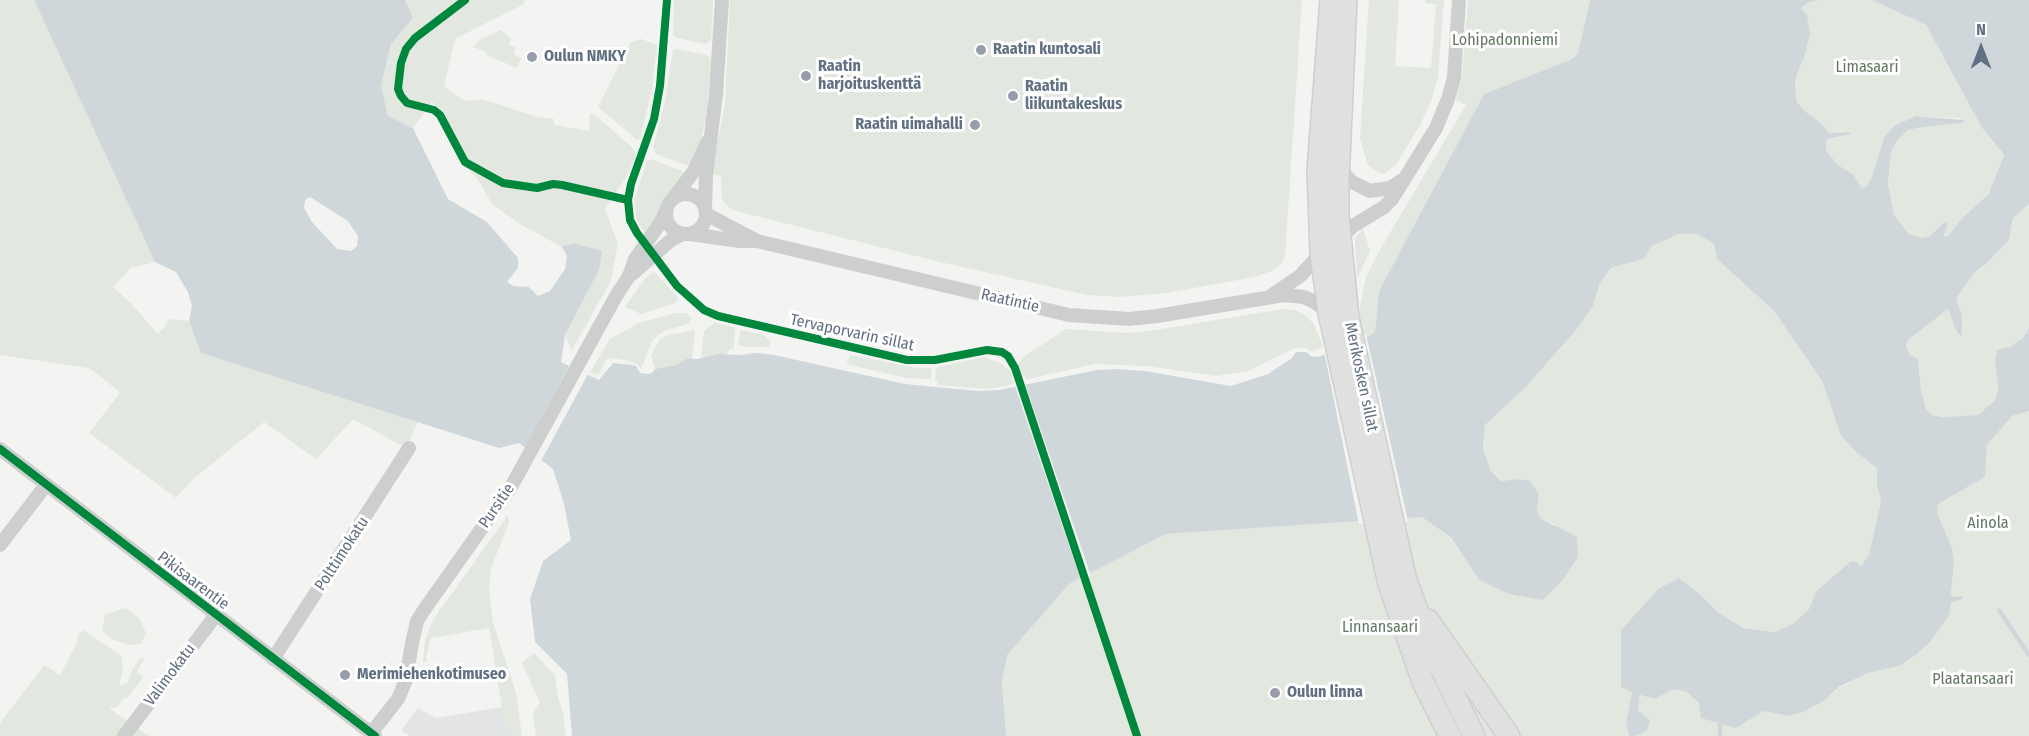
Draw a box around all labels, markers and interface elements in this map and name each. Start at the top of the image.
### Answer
north arrow [1951,18,2011,78]
text: N [1976,20,1986,39]
park label: Lohipadonniemi [1452,31,1558,51]
place label: Raatin kuntosali [993,40,1101,60]
marker: Raatin kuntosali [974,43,988,57]
place label: Oulun NMKY [544,47,626,67]
marker: Oulun NMKY [525,50,539,64]
place label: Raatin harjoituskenttä [818,57,921,95]
park label: Limasaari [1835,58,1899,78]
marker: Raatin harjoituskenttä [799,69,813,83]
place label: Raatin liikuntakeskus [1025,77,1122,115]
marker: Raatin liikuntakeskus [1006,89,1020,103]
place label: Raatin uimahalli [855,115,963,135]
marker: Raatin uimahalli [968,118,982,132]
street label: Raatintie [979,285,1041,317]
street label: Tervaporvarin sillat [788,310,916,356]
street label: Merikosken sillat [1340,321,1382,433]
street label: Pursitie [475,480,519,532]
street label: Polttimokatu [311,513,373,595]
park label: Ainola [1967,514,2009,534]
street label: Pikisaarentie [153,548,233,614]
park label: Linnansaari [1342,618,1418,638]
street label: Valimokatu [140,640,200,710]
place label: Merimiehenkotimuseo [357,665,506,685]
marker: Merimiehenkotimuseo [338,668,352,682]
park label: Plaatansaari [1932,670,2014,690]
place label: Oulun linna [1287,683,1363,703]
marker: Oulun linna [1268,686,1282,700]

